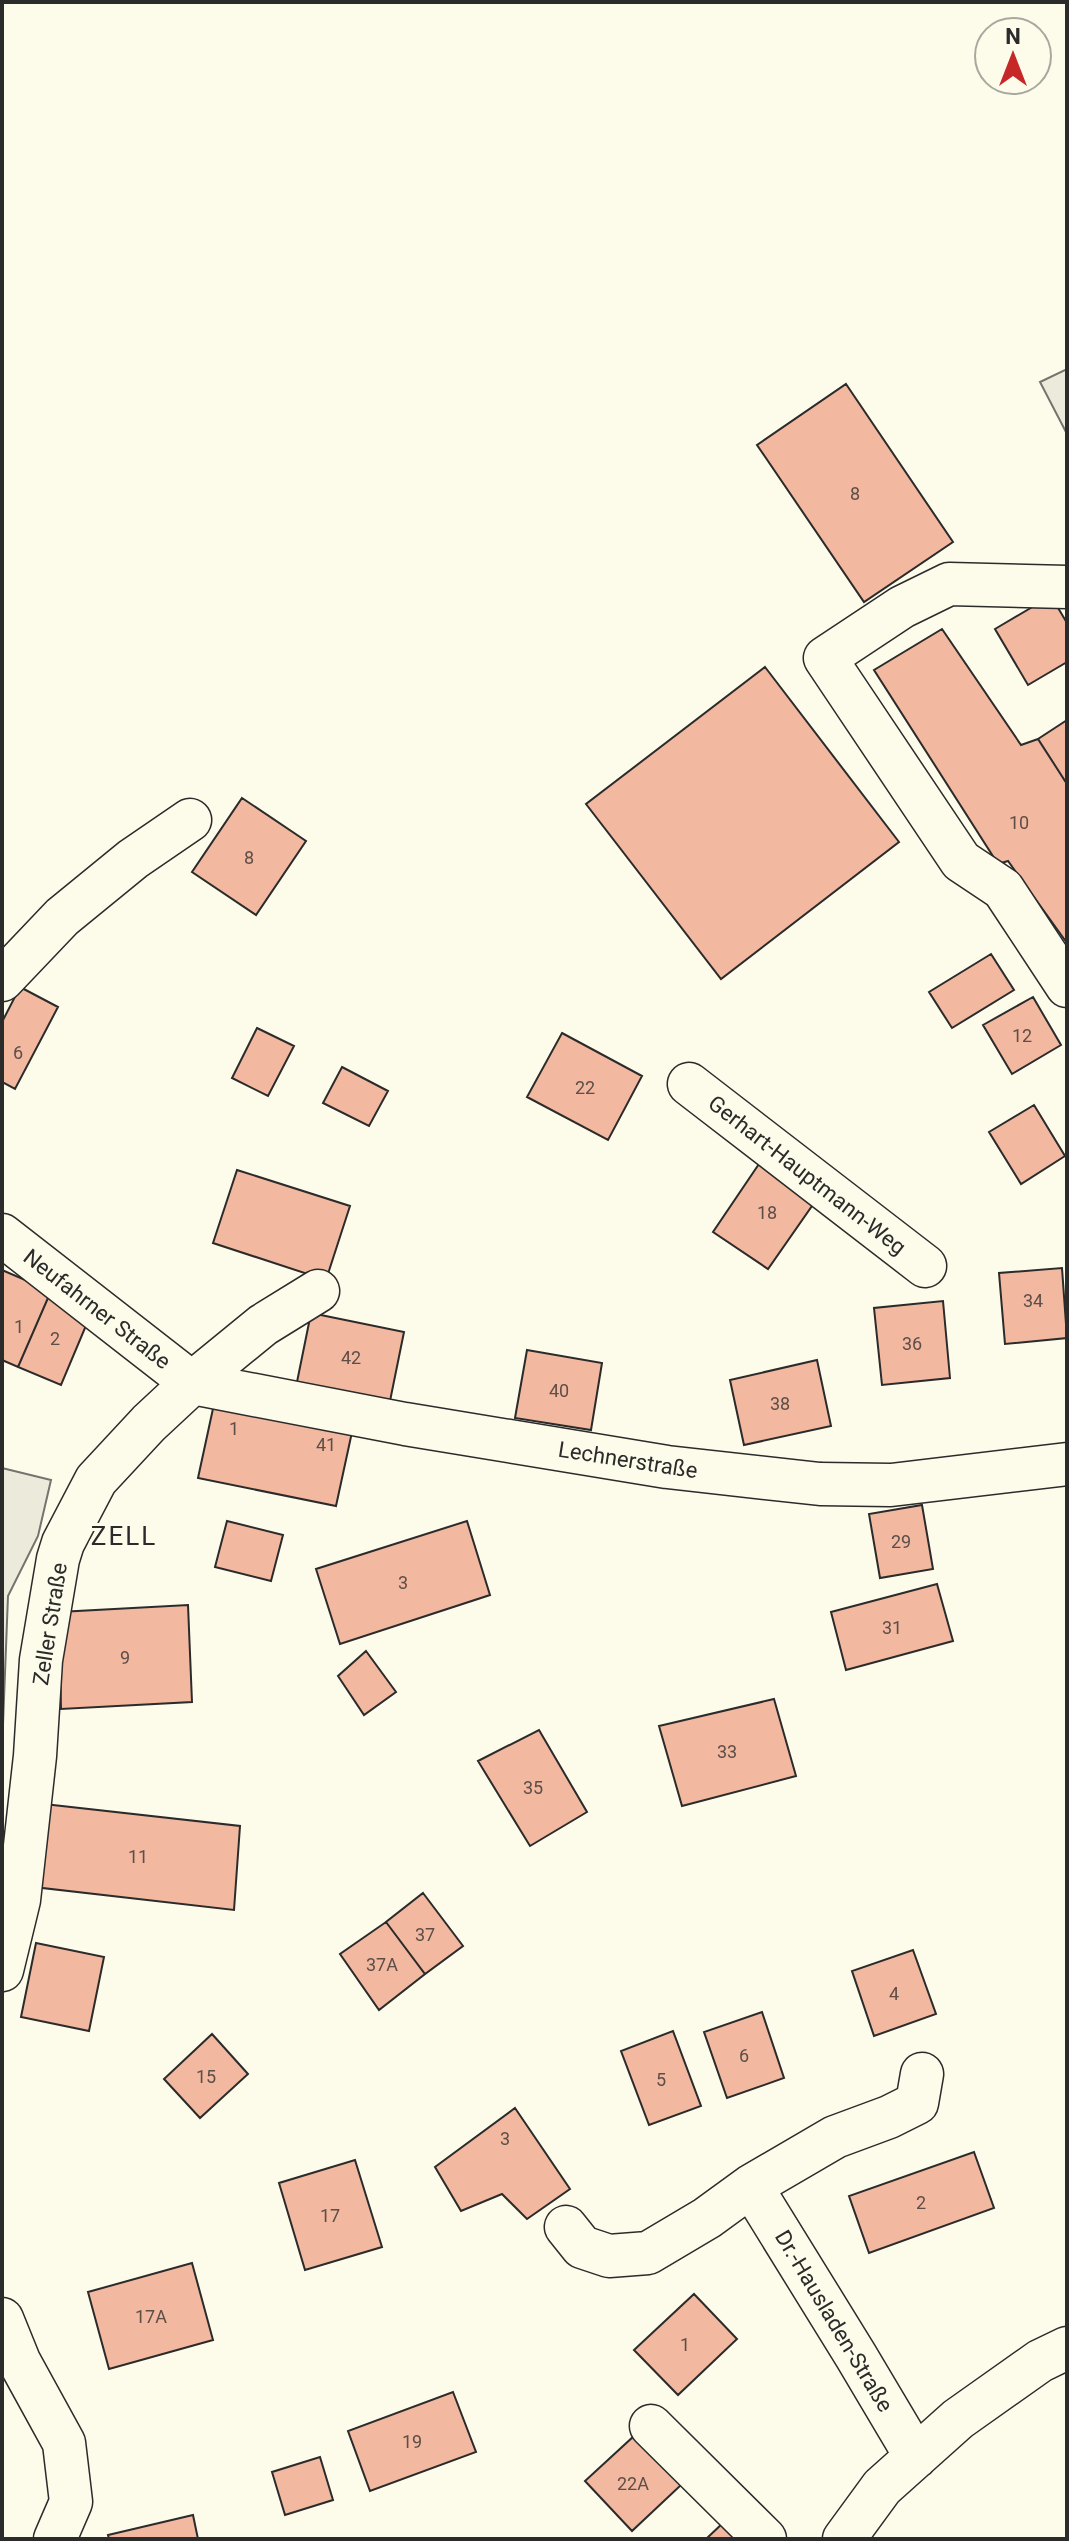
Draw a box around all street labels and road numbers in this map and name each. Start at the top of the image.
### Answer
street label: Gerhart-Hauptmann-Weg [703,1090,911,1260]
street label: Neufahrner Straße [19,1244,175,1374]
street label: Lechnerstraße [557,1437,699,1483]
street label: Zeller Straße [28,1561,72,1687]
street label: Dr.-Hausladen-Straße [770,2226,898,2416]

